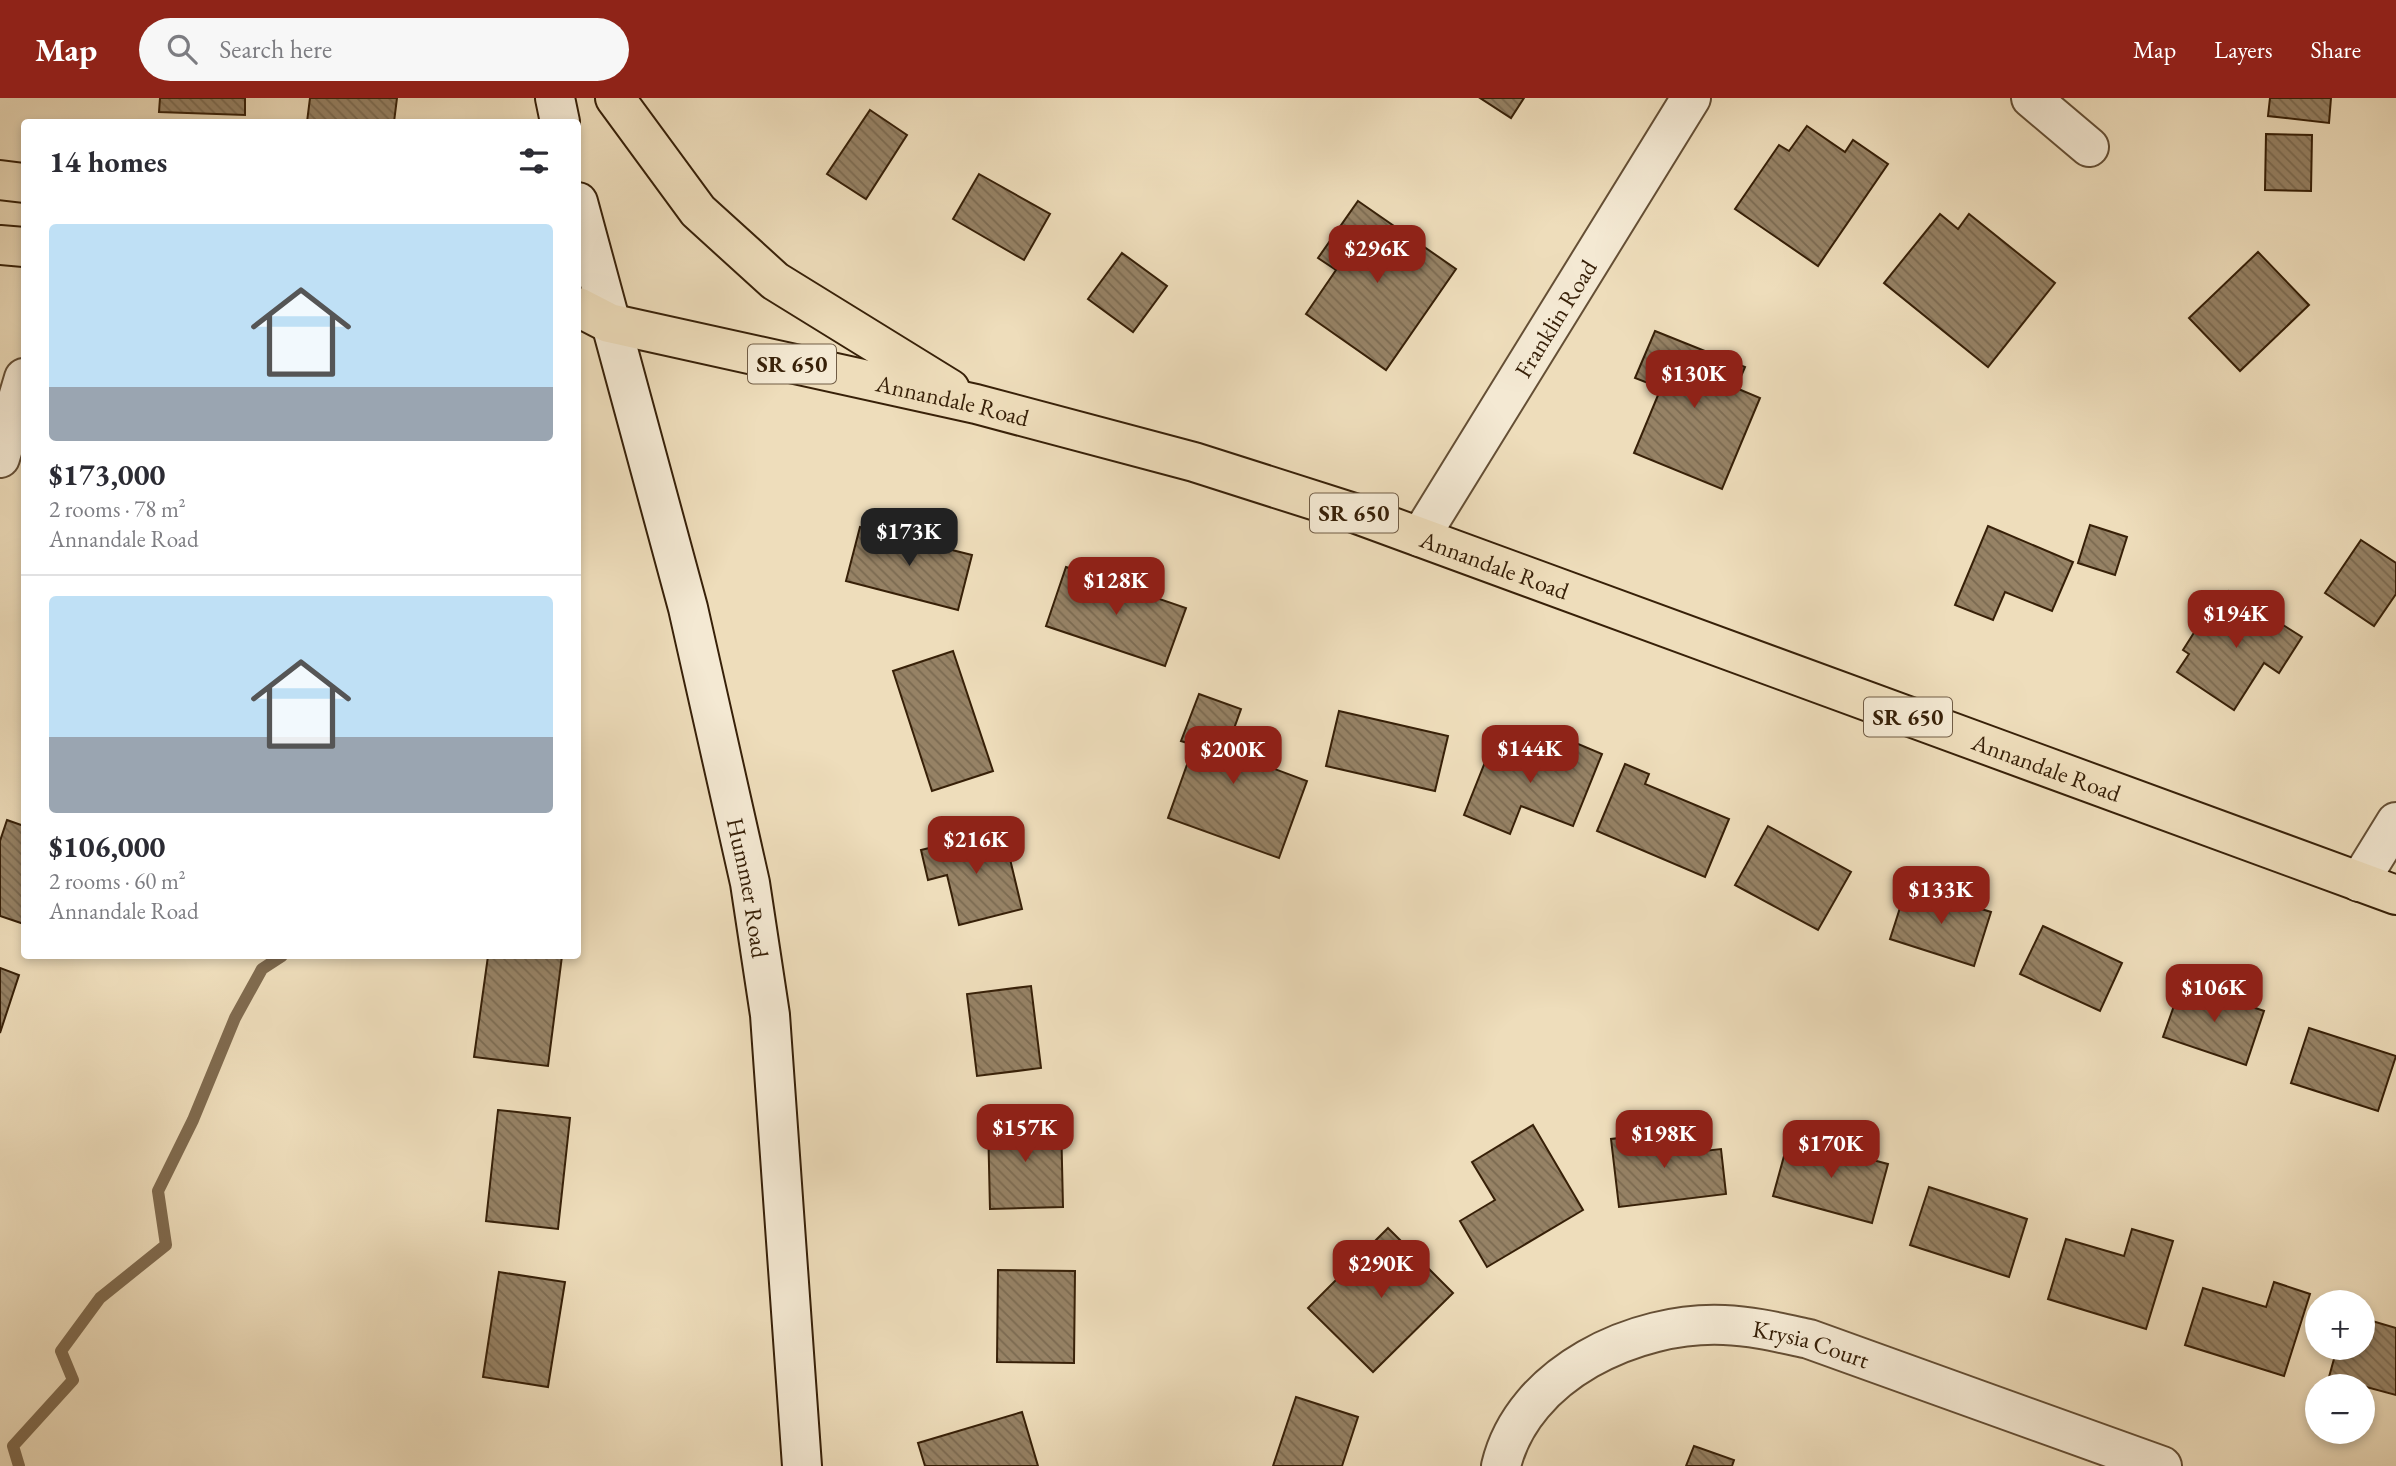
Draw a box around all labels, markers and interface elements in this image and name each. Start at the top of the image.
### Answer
search box [139,18,629,81]
text: Map [35,28,97,71]
icon: search [163,30,201,68]
text: Search here [219,32,332,66]
text: Map [2133,34,2176,65]
text: Layers [2214,34,2273,65]
text: Share [2311,34,2361,65]
text: 14 homes [49,142,167,181]
icon: filters [515,142,553,180]
pin: $296K [1328,226,1426,285]
text: $296K [1345,233,1409,263]
street label: Franklin Road [1507,253,1604,383]
icon: home [238,269,364,395]
road number: SR 650 [748,344,836,384]
pin: $130K [1645,350,1743,410]
text: $130K [1662,358,1726,388]
street label: Annandale Road [872,367,1033,433]
text: $173,000 [49,455,165,494]
text: 2 rooms · 78 m² [49,494,186,524]
road number: SR 650 [1310,494,1398,532]
pin: $173K [860,508,958,568]
text: $173K [877,516,941,546]
street label: Annandale Road [1415,523,1574,606]
text: Annandale Road [49,524,199,554]
pin: $128K [1067,558,1165,617]
text: $128K [1084,565,1148,595]
pin: $194K [2187,590,2285,650]
text: $194K [2204,598,2268,628]
icon: home [238,641,364,767]
road number: SR 650 [1864,698,1952,736]
street label: Annandale Road [1967,725,2126,809]
pin: $200K [1184,726,1282,786]
pin: $144K [1481,726,1579,785]
text: $144K [1498,733,1562,763]
text: $200K [1201,734,1265,764]
street label: Hummer Road [720,815,777,961]
pin: $216K [927,816,1025,876]
text: $216K [944,824,1008,854]
text: $106,000 [49,827,165,866]
text: 2 rooms · 60 m² [49,866,186,896]
pin: $133K [1892,866,1990,926]
text: $133K [1909,874,1973,904]
text: Annandale Road [49,896,199,926]
pin: $106K [2165,964,2263,1024]
text: $106K [2182,972,2246,1002]
pin: $157K [976,1104,1074,1164]
pin: $198K [1615,1110,1713,1170]
text: $157K [993,1112,1057,1142]
text: $198K [1632,1118,1696,1148]
pin: $170K [1782,1121,1880,1180]
text: $170K [1799,1128,1863,1158]
pin: $290K [1332,1240,1430,1300]
text: $290K [1349,1248,1413,1278]
map controls [2305,1290,2375,1444]
button: + [2305,1290,2375,1360]
street label: Krysia Court [1750,1312,1874,1375]
button: − [2305,1374,2375,1444]

